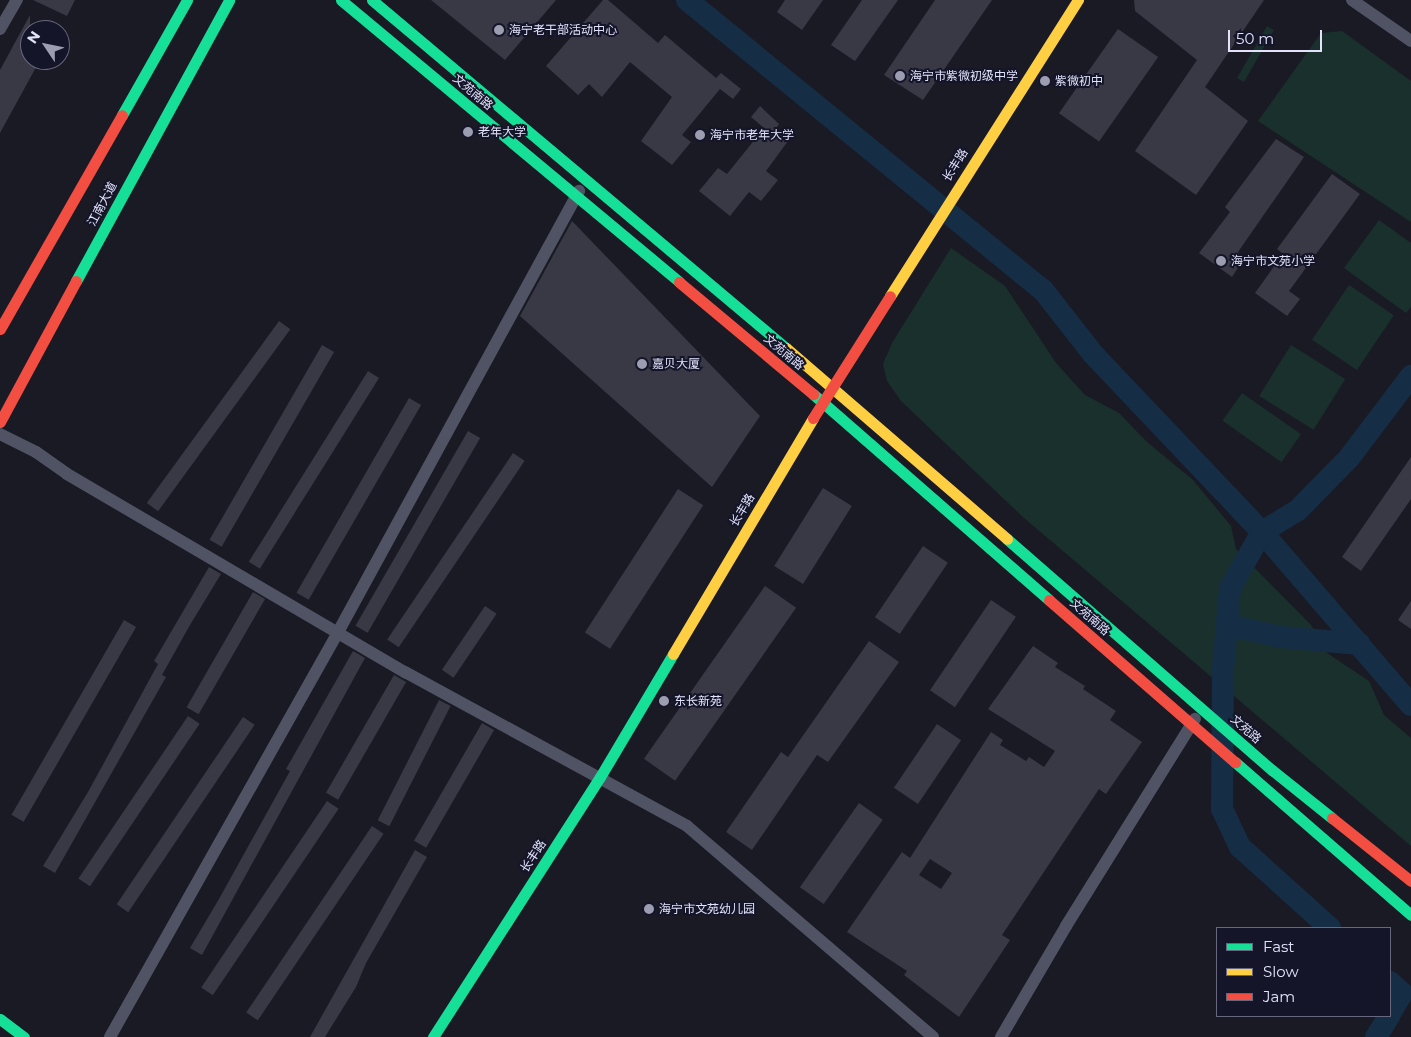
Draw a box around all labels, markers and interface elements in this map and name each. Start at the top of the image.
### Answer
north arrow [20,20,70,70]
scale bar [1231,20,1325,52]
place label: 海宁老干部活动中心 [509,23,617,37]
marker: 海宁老干部活动中心 [493,24,505,36]
text: N [23,27,44,47]
text: 50 m [1236,29,1274,48]
place label: 海宁市紫微初级中学 [910,69,1018,83]
marker: 海宁市紫微初级中学 [894,70,906,82]
street label: 文苑南路 [450,71,496,113]
place label: 紫微初中 [1055,74,1103,88]
marker: 紫微初中 [1039,75,1051,87]
place label: 老年大学 [478,125,526,139]
marker: 老年大学 [462,126,474,138]
place label: 海宁市老年大学 [710,128,794,142]
marker: 海宁市老年大学 [694,129,706,141]
street label: 长丰路 [939,146,971,184]
street label: 江南大道 [84,179,120,229]
place label: 海宁市文苑小学 [1231,254,1315,268]
marker: 海宁市文苑小学 [1215,255,1227,267]
street label: 文苑南路 [761,331,807,373]
place label: 嘉贝大厦 [652,357,700,371]
marker: 嘉贝大厦 [636,358,648,370]
street label: 长丰路 [727,491,757,529]
street label: 文苑南路 [1067,596,1113,638]
place label: 东长新苑 [674,694,722,708]
marker: 东长新苑 [658,695,670,707]
street label: 文苑路 [1228,712,1264,746]
street label: 长丰路 [517,837,549,875]
place label: 海宁市文苑幼儿园 [659,902,755,916]
marker: 海宁市文苑幼儿园 [643,903,655,915]
legend [1216,927,1391,1017]
text: Fast [1263,937,1294,956]
text: Slow [1263,962,1299,981]
text: Jam [1263,987,1295,1006]

